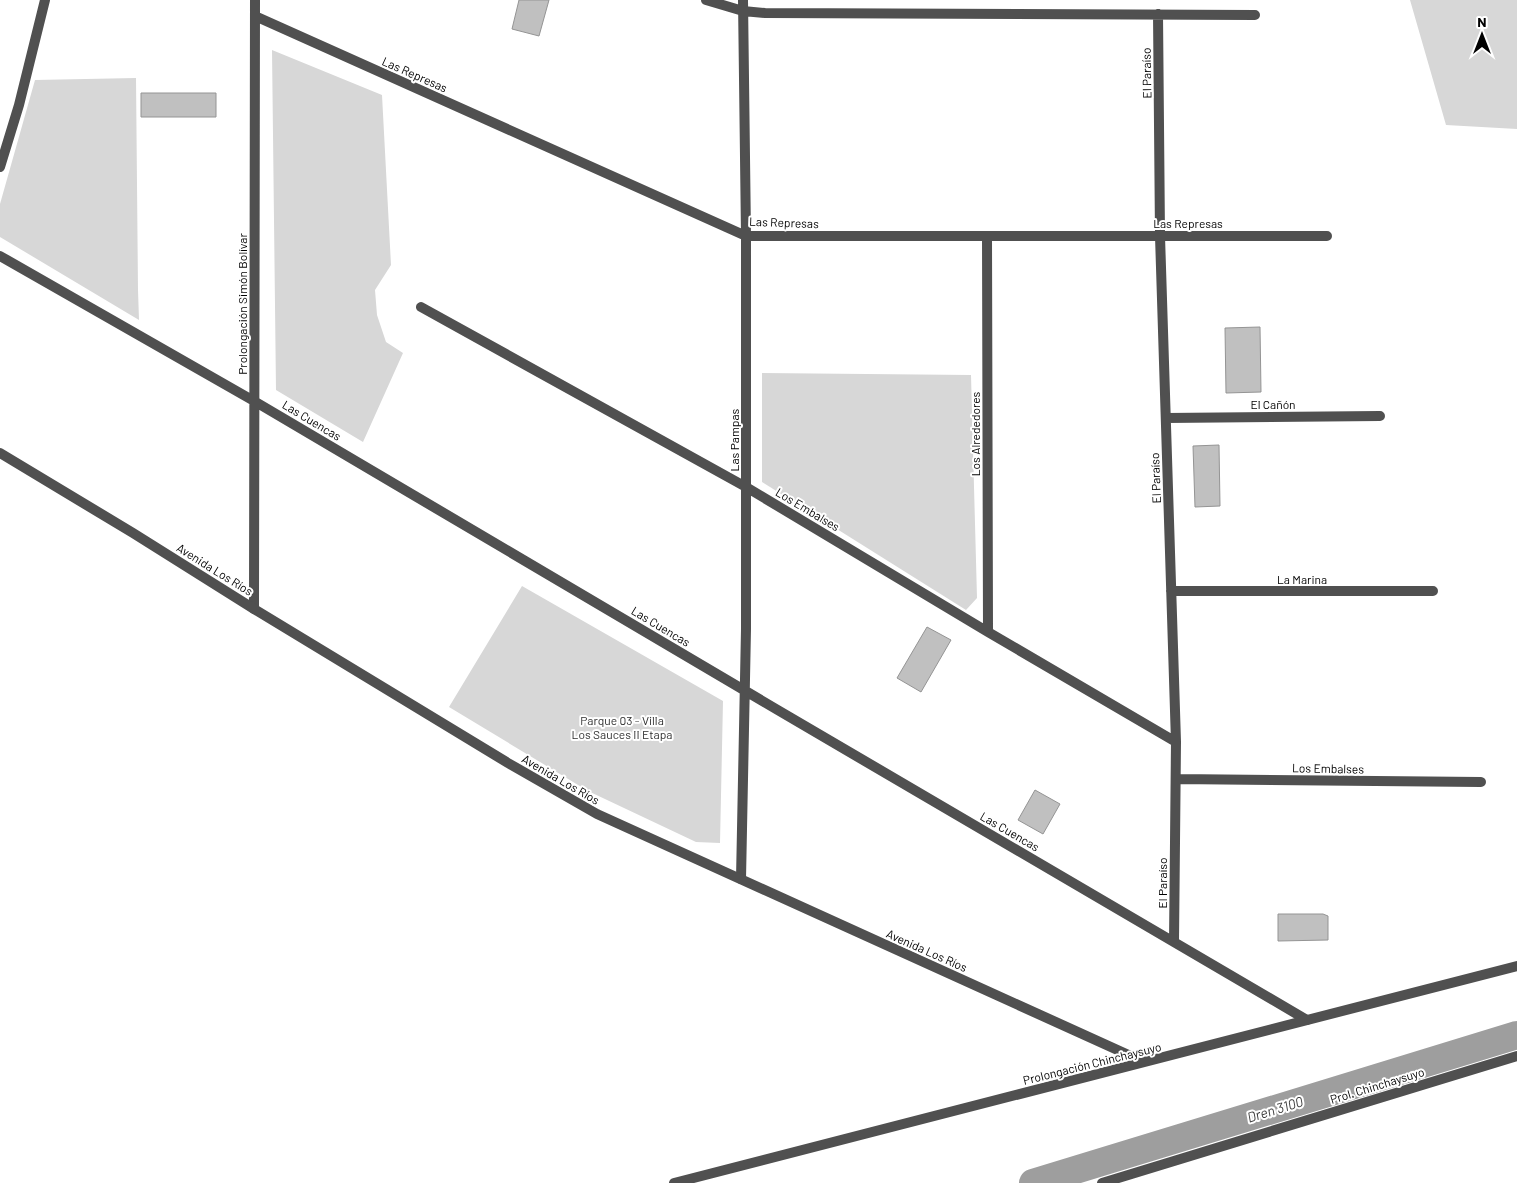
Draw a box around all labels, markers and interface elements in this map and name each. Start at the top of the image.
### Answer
north arrow [1457,10,1507,60]
text: N [1477,13,1487,30]
street label: El Paraíso [1139,47,1153,99]
street label: Las Represas [380,53,450,95]
street label: Las Represas [749,214,819,230]
street label: Las Represas [1153,216,1223,230]
street label: Prolongación Simón Bolívar [235,233,249,375]
street label: Los Alrededores [968,391,982,476]
street label: Las Cuencas [280,397,344,443]
street label: El Cañón [1250,397,1296,411]
street label: Las Pampas [727,408,741,471]
street label: El Paraíso [1147,452,1163,504]
street label: Los Embalses [774,484,843,534]
street label: Avenida Los Ríos [174,540,256,598]
street label: La Marina [1277,572,1327,586]
street label: Las Cuencas [629,603,693,649]
park label: Parque 03 - Villa Los Sauces II Etapa [572,713,672,741]
street label: Avenida Los Ríos [520,751,602,807]
street label: Los Embalses [1292,760,1364,776]
street label: Las Cuencas [978,808,1042,854]
street label: El Paraíso [1155,858,1169,908]
street label: Avenida Los Ríos [884,926,970,974]
street label: Prolongación Chinchaysuyo [1021,1039,1163,1087]
street label: Prol. Chinchaysuyo [1328,1064,1426,1106]
water label: Dren 3100 [1245,1092,1305,1126]

